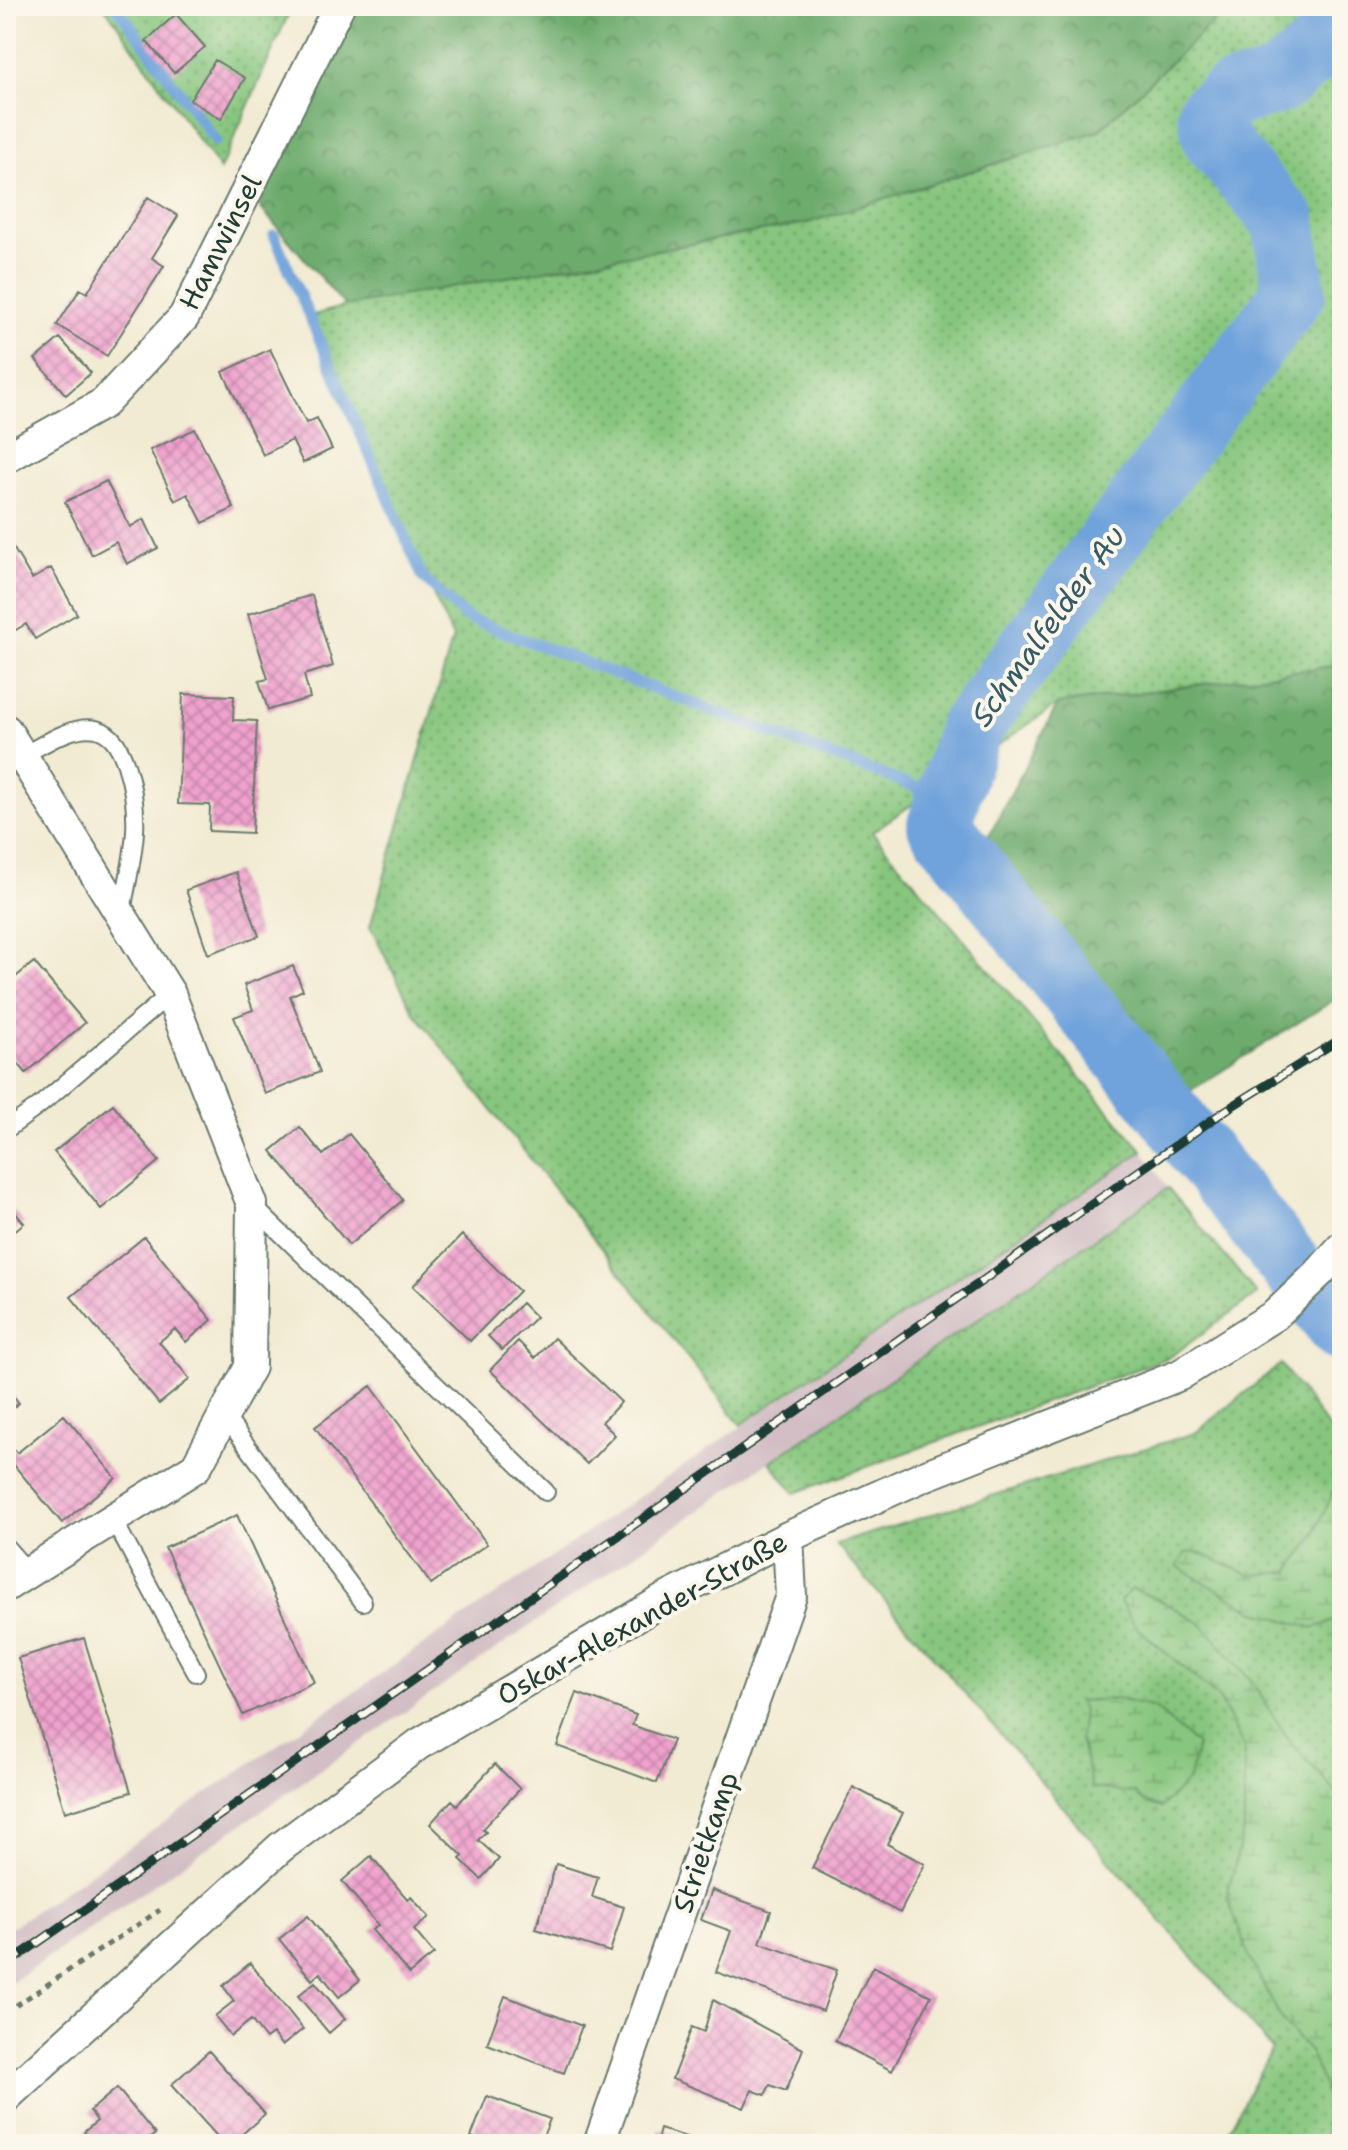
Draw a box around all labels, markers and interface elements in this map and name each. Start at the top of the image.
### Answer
street label: Hamwinsel [170,167,271,316]
water label: Schmalfelder Au [961,517,1134,734]
street label: Oskar-Alexander-Straße [490,1522,794,1714]
street label: Strietkamp [663,1766,747,1918]

